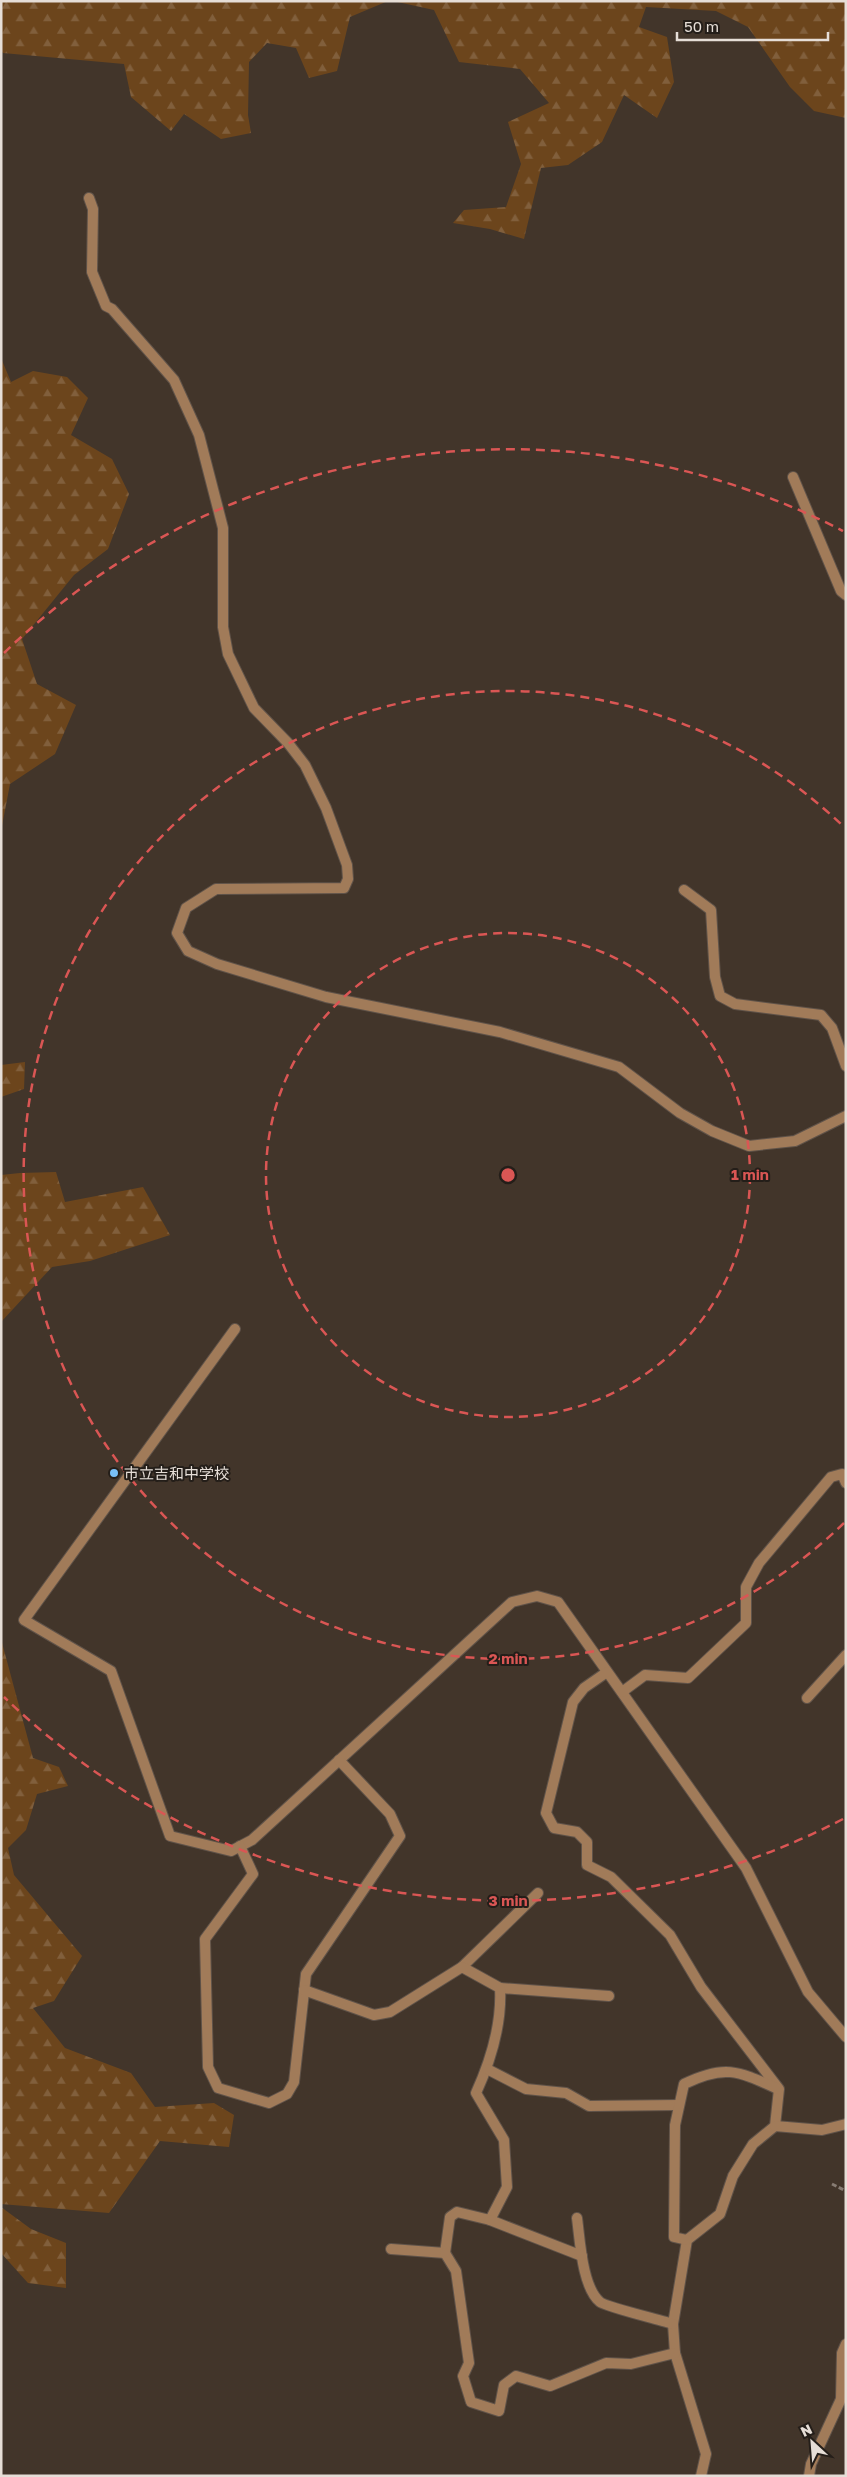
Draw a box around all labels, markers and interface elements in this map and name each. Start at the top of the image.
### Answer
scale bar [677,10,828,42]
text: 50 m [684,17,719,35]
text: 1 min [731,1165,769,1183]
centre of rings [499,1166,517,1184]
place label: 市立吉和中学校 [124,1464,229,1482]
marker: 市立吉和中学校 [108,1467,120,1479]
text: 2 min [488,1649,528,1667]
text: 3 min [488,1891,528,1909]
north arrow [787,2417,837,2467]
text: N [798,2420,815,2440]

